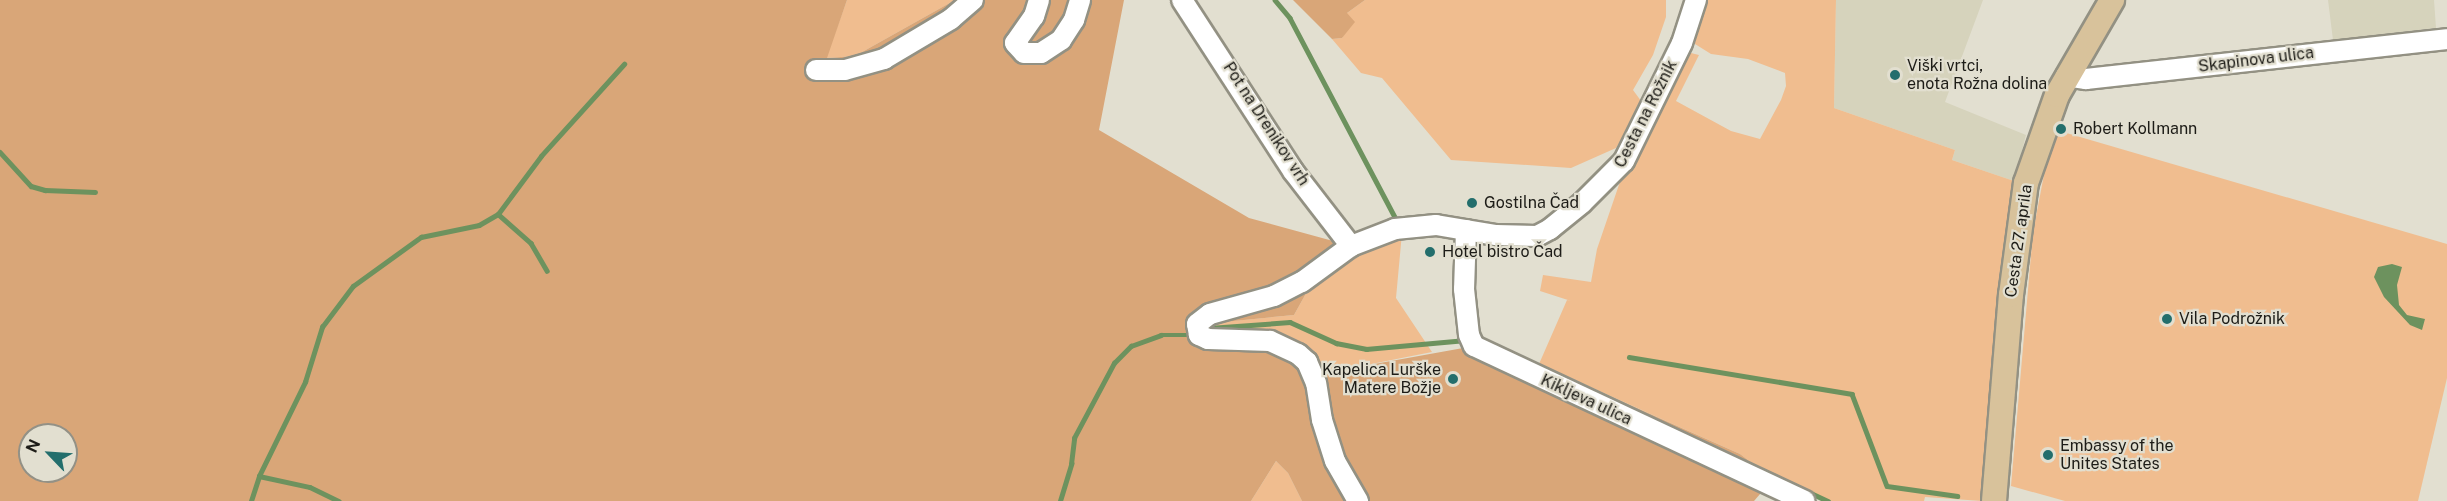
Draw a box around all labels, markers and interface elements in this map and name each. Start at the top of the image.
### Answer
street label: Skapinova ulica [2197,43,2315,77]
place label: Viški vrtci, enota Rožna dolina [1907,56,2047,94]
street label: Cesta na Rožnik [1611,57,1681,171]
street label: Pot na Drenikov vrh [1219,59,1313,189]
marker: Viški vrtci, enota Rožna dolina [1888,68,1902,82]
place label: Robert Kollmann [2073,119,2197,139]
marker: Robert Kollmann [2054,122,2068,136]
street label: Cesta 27. aprila [2002,183,2036,299]
place label: Gostilna Čad [1484,193,1579,213]
marker: Gostilna Čad [1465,196,1479,210]
place label: Hotel bistro Čad [1442,242,1563,262]
marker: Hotel bistro Čad [1423,245,1437,259]
place label: Vila Podrožnik [2179,309,2285,329]
marker: Vila Podrožnik [2160,312,2174,326]
place label: Kapelica Lurške Matere Božje [1322,360,1441,398]
street label: Kikljeva ulica [1537,371,1635,429]
marker: Kapelica Lurške Matere Božje [1446,372,1460,386]
north arrow [18,423,78,483]
text: N [22,436,44,456]
place label: Embassy of the Unites States [2060,436,2174,474]
marker: Embassy of the Unites States [2041,448,2055,462]

